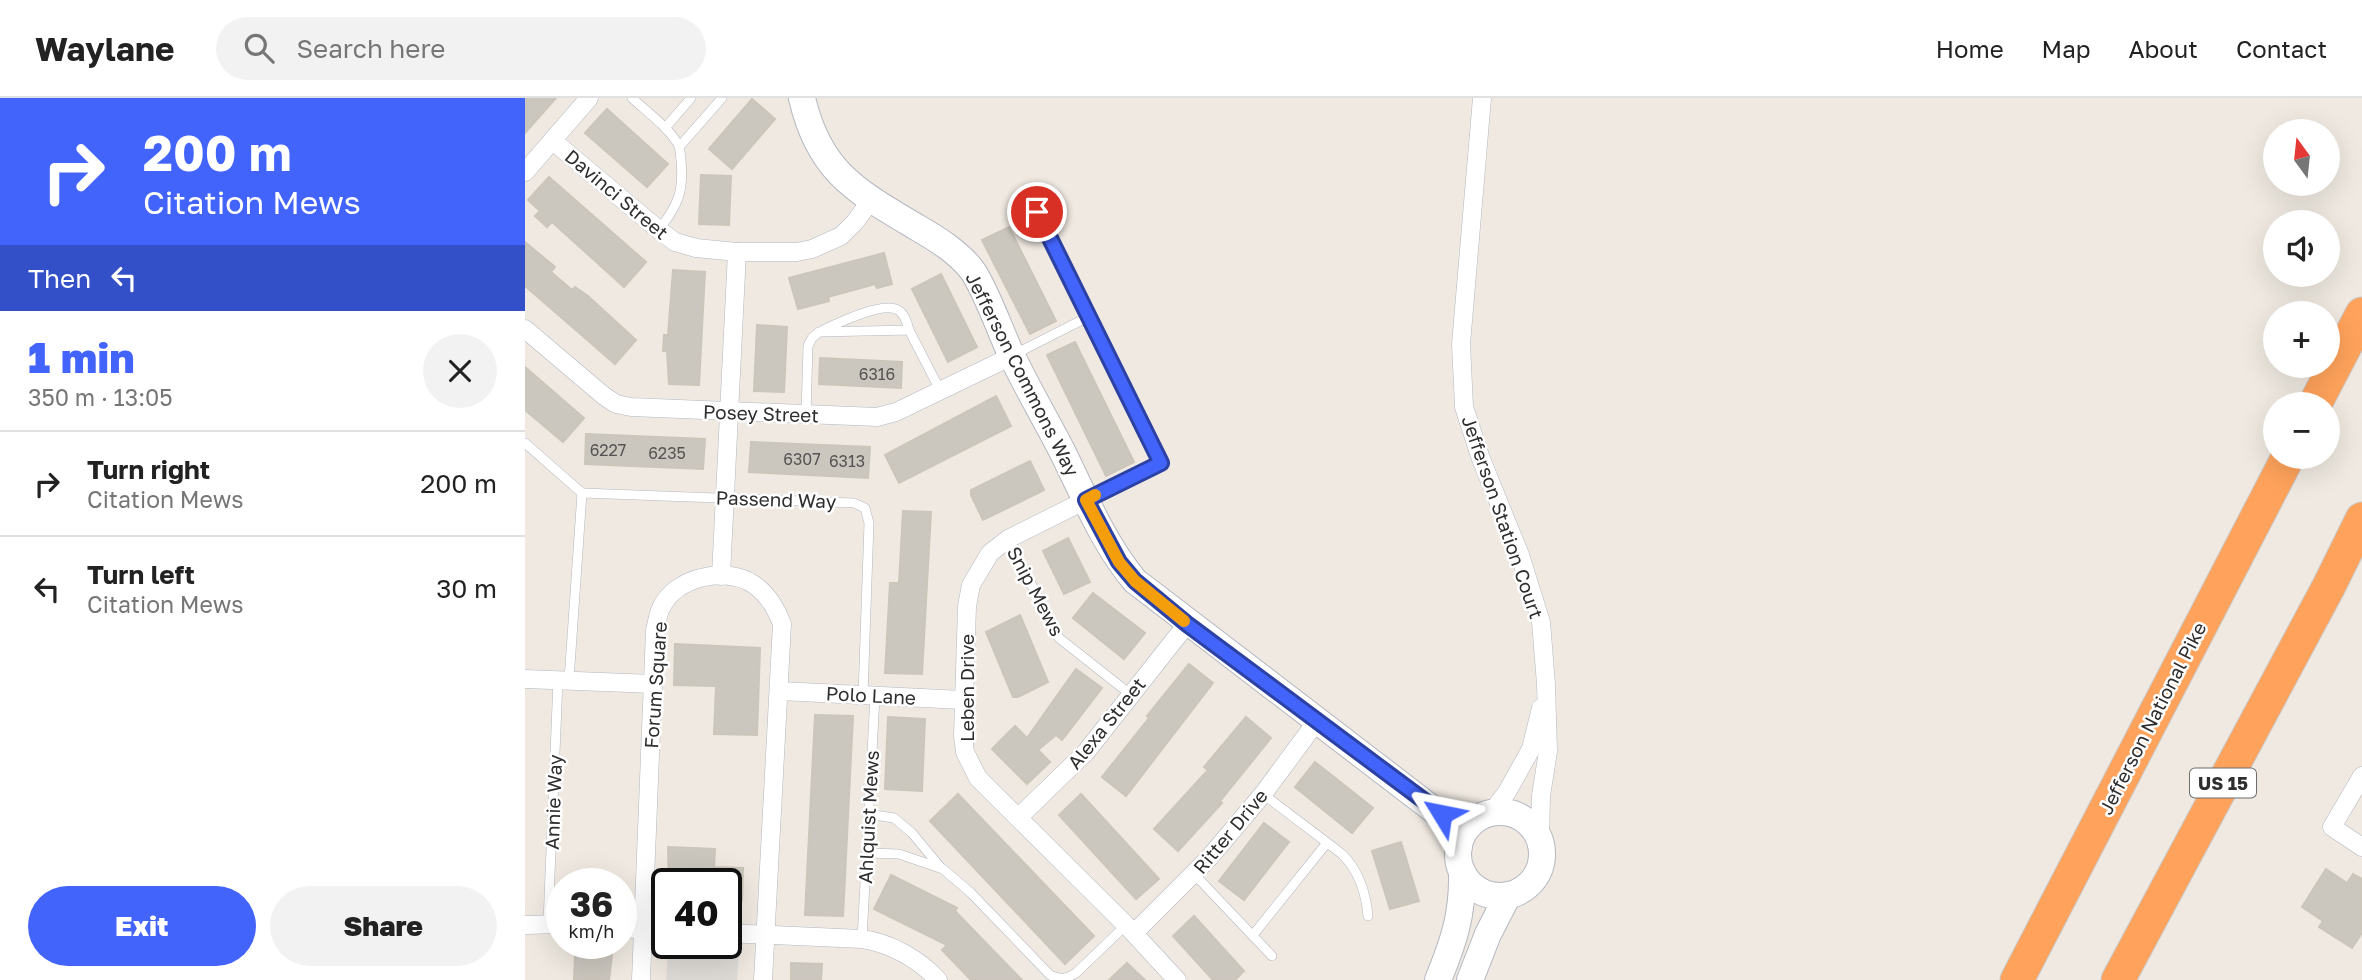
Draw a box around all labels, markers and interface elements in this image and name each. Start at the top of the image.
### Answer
search box [216,17,706,80]
text: Waylane [35,29,174,68]
icon: search [240,29,278,67]
text: Search here [296,33,445,64]
text: Home [1936,34,2004,63]
text: Map [2042,34,2091,63]
text: About [2129,34,2198,63]
text: Contact [2236,34,2327,63]
north arrow [2263,119,2340,196]
map controls [2263,119,2340,469]
text: 200 m [143,123,292,182]
icon: right [28,126,119,217]
street label: Davinci Street [561,144,673,244]
pin [1007,182,1067,242]
text: Citation Mews [143,183,361,221]
icon: arrive [1018,193,1056,231]
button: sound [2263,210,2340,287]
icon: left [105,259,143,297]
text: Then [28,263,91,294]
street label: Jefferson Commons Way [961,268,1085,480]
button: + [2263,301,2340,378]
text: 1 min [28,332,135,382]
button: close [423,334,497,408]
house number: 6316 [859,364,895,384]
text: 350 m · 13:05 [28,383,173,411]
button: − [2263,392,2340,469]
street label: Posey Street [703,399,819,427]
street label: Jefferson Station Court [1457,412,1549,622]
house number: 6227 [590,440,626,460]
house number: 6235 [648,443,686,463]
house number: 6307 [783,449,821,469]
house number: 6313 [829,451,865,471]
text: Turn right [87,454,210,485]
icon: right [28,465,66,503]
text: 200 m [420,468,497,499]
text: Citation Mews [87,485,244,513]
street label: Passend Way [715,485,837,513]
street label: Snip Mews [1003,542,1069,640]
text: Turn left [87,559,195,590]
icon: left [28,570,66,608]
text: 30 m [436,573,497,604]
text: Citation Mews [87,590,244,618]
street label: Jefferson National Pike [2093,618,2211,818]
street label: Forum Square [639,621,671,749]
street label: Leben Drive [955,634,978,742]
street label: Alexa Street [1062,673,1150,773]
street label: Polo Lane [825,681,917,709]
street label: Ahlquist Mews [853,750,883,884]
street label: Annie Way [540,754,566,850]
road number: US 15 [2190,768,2256,798]
position arrow [1405,777,1479,851]
street label: Ritter Drive [1188,784,1272,878]
speed limit sign: 40 [651,868,742,959]
text: 36 [570,883,613,925]
button: Exit [28,886,256,966]
button: Share [270,886,497,966]
text: km/h [569,920,614,942]

